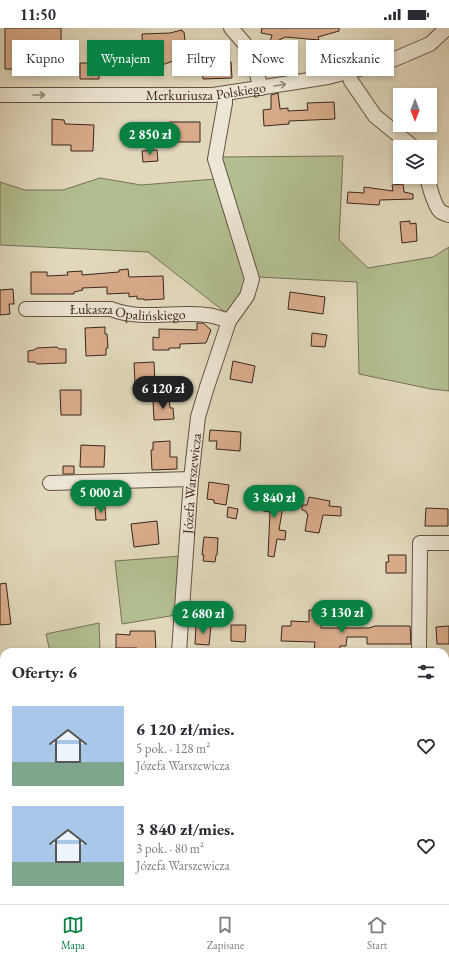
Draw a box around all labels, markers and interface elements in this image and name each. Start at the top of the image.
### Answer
text: 11:50 [20,5,56,24]
chip: Kupno [12,40,79,76]
chip: Wynajem [87,40,164,76]
chip: Filtry [172,40,230,76]
chip: Nowe [238,40,298,76]
chip: Mieszkanie [306,40,394,76]
street label: Merkuriusza Polskiego [146,78,267,104]
one-way arrow [273,81,286,89]
north arrow [393,88,437,132]
map controls [393,88,437,184]
one-way arrow [32,91,45,99]
pin: 2 850 zł [109,122,191,156]
text: 2 850 zł [128,126,172,143]
button: layers [393,140,437,184]
street label: Łukasza Opalińskiego [70,300,186,324]
pin: 6 120 zł [122,376,204,410]
text: 6 120 zł [141,380,185,397]
street label: Józefa Warszewicza [178,432,205,535]
pin: 5 000 zł [60,480,142,514]
text: 5 000 zł [79,484,123,501]
pin: 3 840 zł [233,485,315,519]
text: 3 840 zł [252,489,296,506]
pin: 3 130 zł [301,600,383,634]
pin: 2 680 zł [162,601,244,635]
text: 3 130 zł [320,604,364,621]
text: 2 680 zł [181,605,225,622]
text: Oferty: 6 [12,661,77,683]
icon: filters [415,661,437,683]
text: 6 120 zł/mies. [136,718,234,740]
icon: home [44,722,92,770]
icon: heart [415,735,437,757]
text: 5 pok. · 128 m² [136,740,210,757]
text: Józefa Warszewicza [136,757,230,774]
text: 3 840 zł/mies. [136,818,234,840]
icon: home [44,822,92,870]
icon: heart [415,835,437,857]
text: 3 pok. · 80 m² [136,840,204,857]
text: Józefa Warszewicza [136,857,230,874]
tab: Mapa [61,914,85,952]
tab: Zapisane [207,914,244,952]
tab: Start [366,914,388,952]

